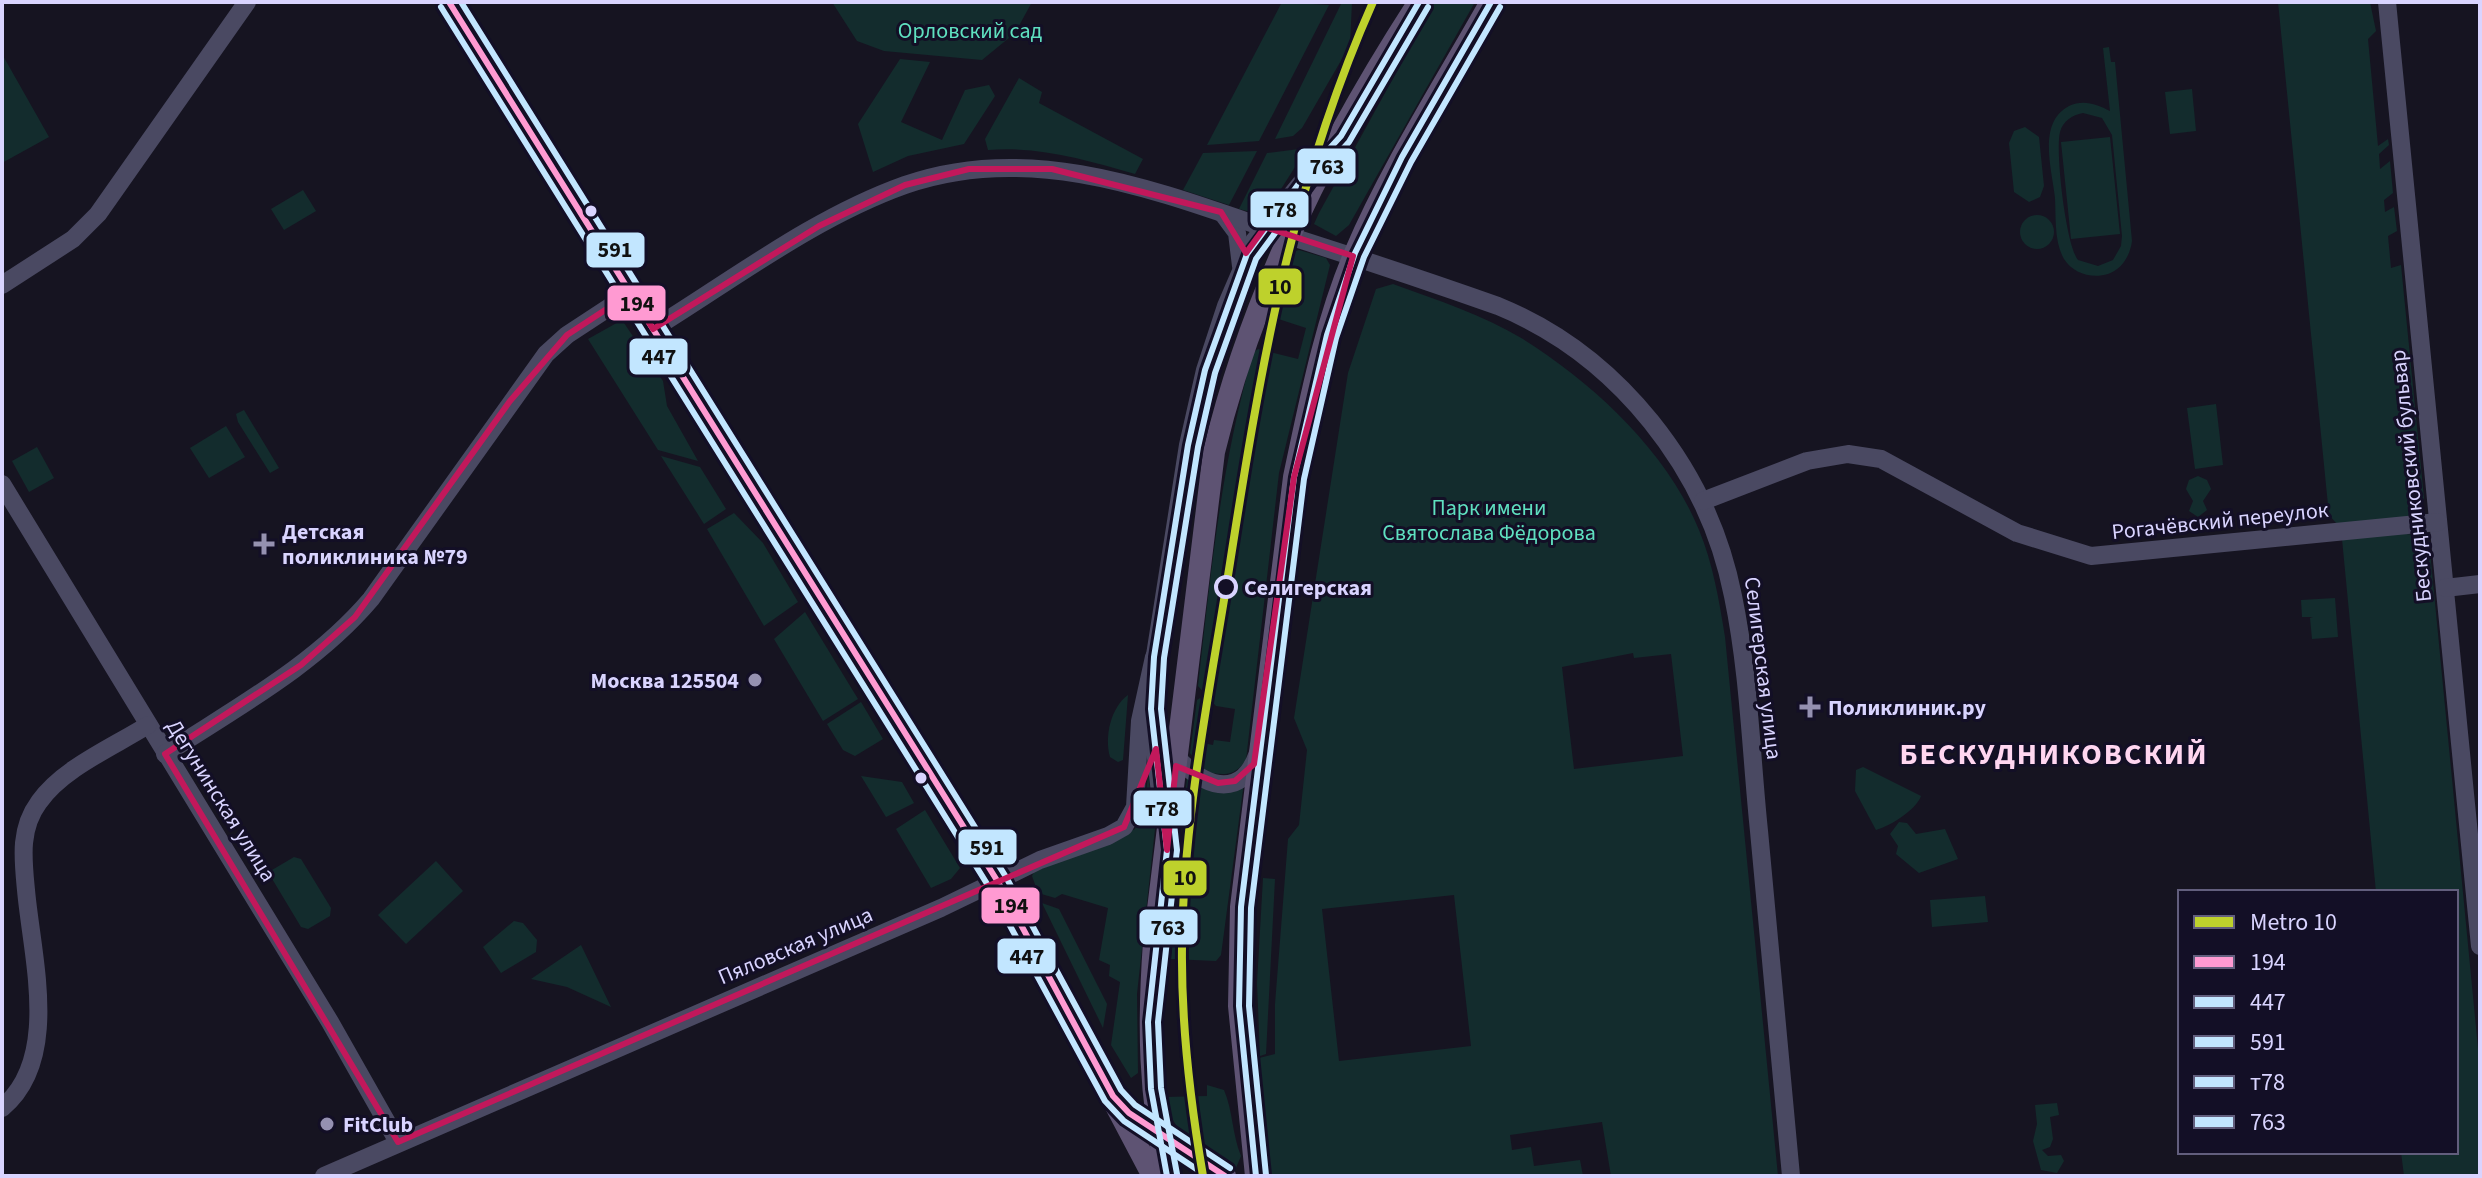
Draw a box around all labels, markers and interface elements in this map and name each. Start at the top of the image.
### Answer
park label: Орловский сад [898,15,1042,47]
line badge: 763 [1296,147,1357,185]
text: 763 [1310,151,1344,183]
line badge: т78 [1249,190,1310,229]
text: т78 [1263,194,1297,226]
unlabelled marker [583,203,599,219]
line badge: 591 [585,231,646,269]
text: 591 [598,234,632,266]
line badge: 10 [1257,267,1303,306]
text: 10 [1268,271,1292,303]
line badge: 194 [606,284,667,322]
text: 194 [620,288,655,320]
line badge: 447 [628,337,689,376]
text: 447 [642,341,676,373]
street label: Бескудниковский бульвар [2382,348,2440,604]
park label: Парк имени Святослава Фёдорова [1382,492,1596,549]
street label: Рогачёвский переулок [2110,494,2330,548]
place label: Детская поликлиника №79 [282,516,468,573]
marker: Детская поликлиника №79 [253,533,275,555]
place label: Селигерская [1244,572,1372,604]
street label: Селигерская улица [1736,575,1790,761]
marker: Селигерская [1215,576,1237,598]
place label: Москва 125504 [590,665,739,697]
marker: Москва 125504 [746,671,764,689]
place label: Поликлиник.ру [1828,692,1986,724]
marker: Поликлиник.ру [1799,696,1821,718]
street label: Дегунинская улица [158,713,284,888]
district label: БЕСКУДНИКОВСКИЙ [1900,733,2208,776]
unlabelled marker [913,770,929,786]
line badge: т78 [1132,789,1193,827]
text: т78 [1145,793,1179,825]
line badge: 591 [957,828,1018,866]
text: 591 [970,832,1004,864]
line badge: 10 [1162,859,1208,897]
text: 10 [1173,862,1197,894]
line badge: 194 [980,886,1041,925]
text: 194 [994,890,1029,922]
legend [2178,890,2458,1154]
street label: Пяловская улица [713,899,878,993]
text: Metro 10 [2250,905,2337,940]
line badge: 763 [1138,908,1199,946]
text: 763 [1151,912,1185,944]
line badge: 447 [996,937,1057,975]
text: 447 [1010,941,1044,973]
text: 194 [2250,945,2286,980]
text: 447 [2250,985,2286,1020]
text: 591 [2250,1025,2286,1060]
text: т78 [2250,1065,2285,1100]
text: 763 [2250,1105,2286,1140]
place label: FitClub [343,1109,413,1141]
marker: FitClub [318,1115,336,1133]

